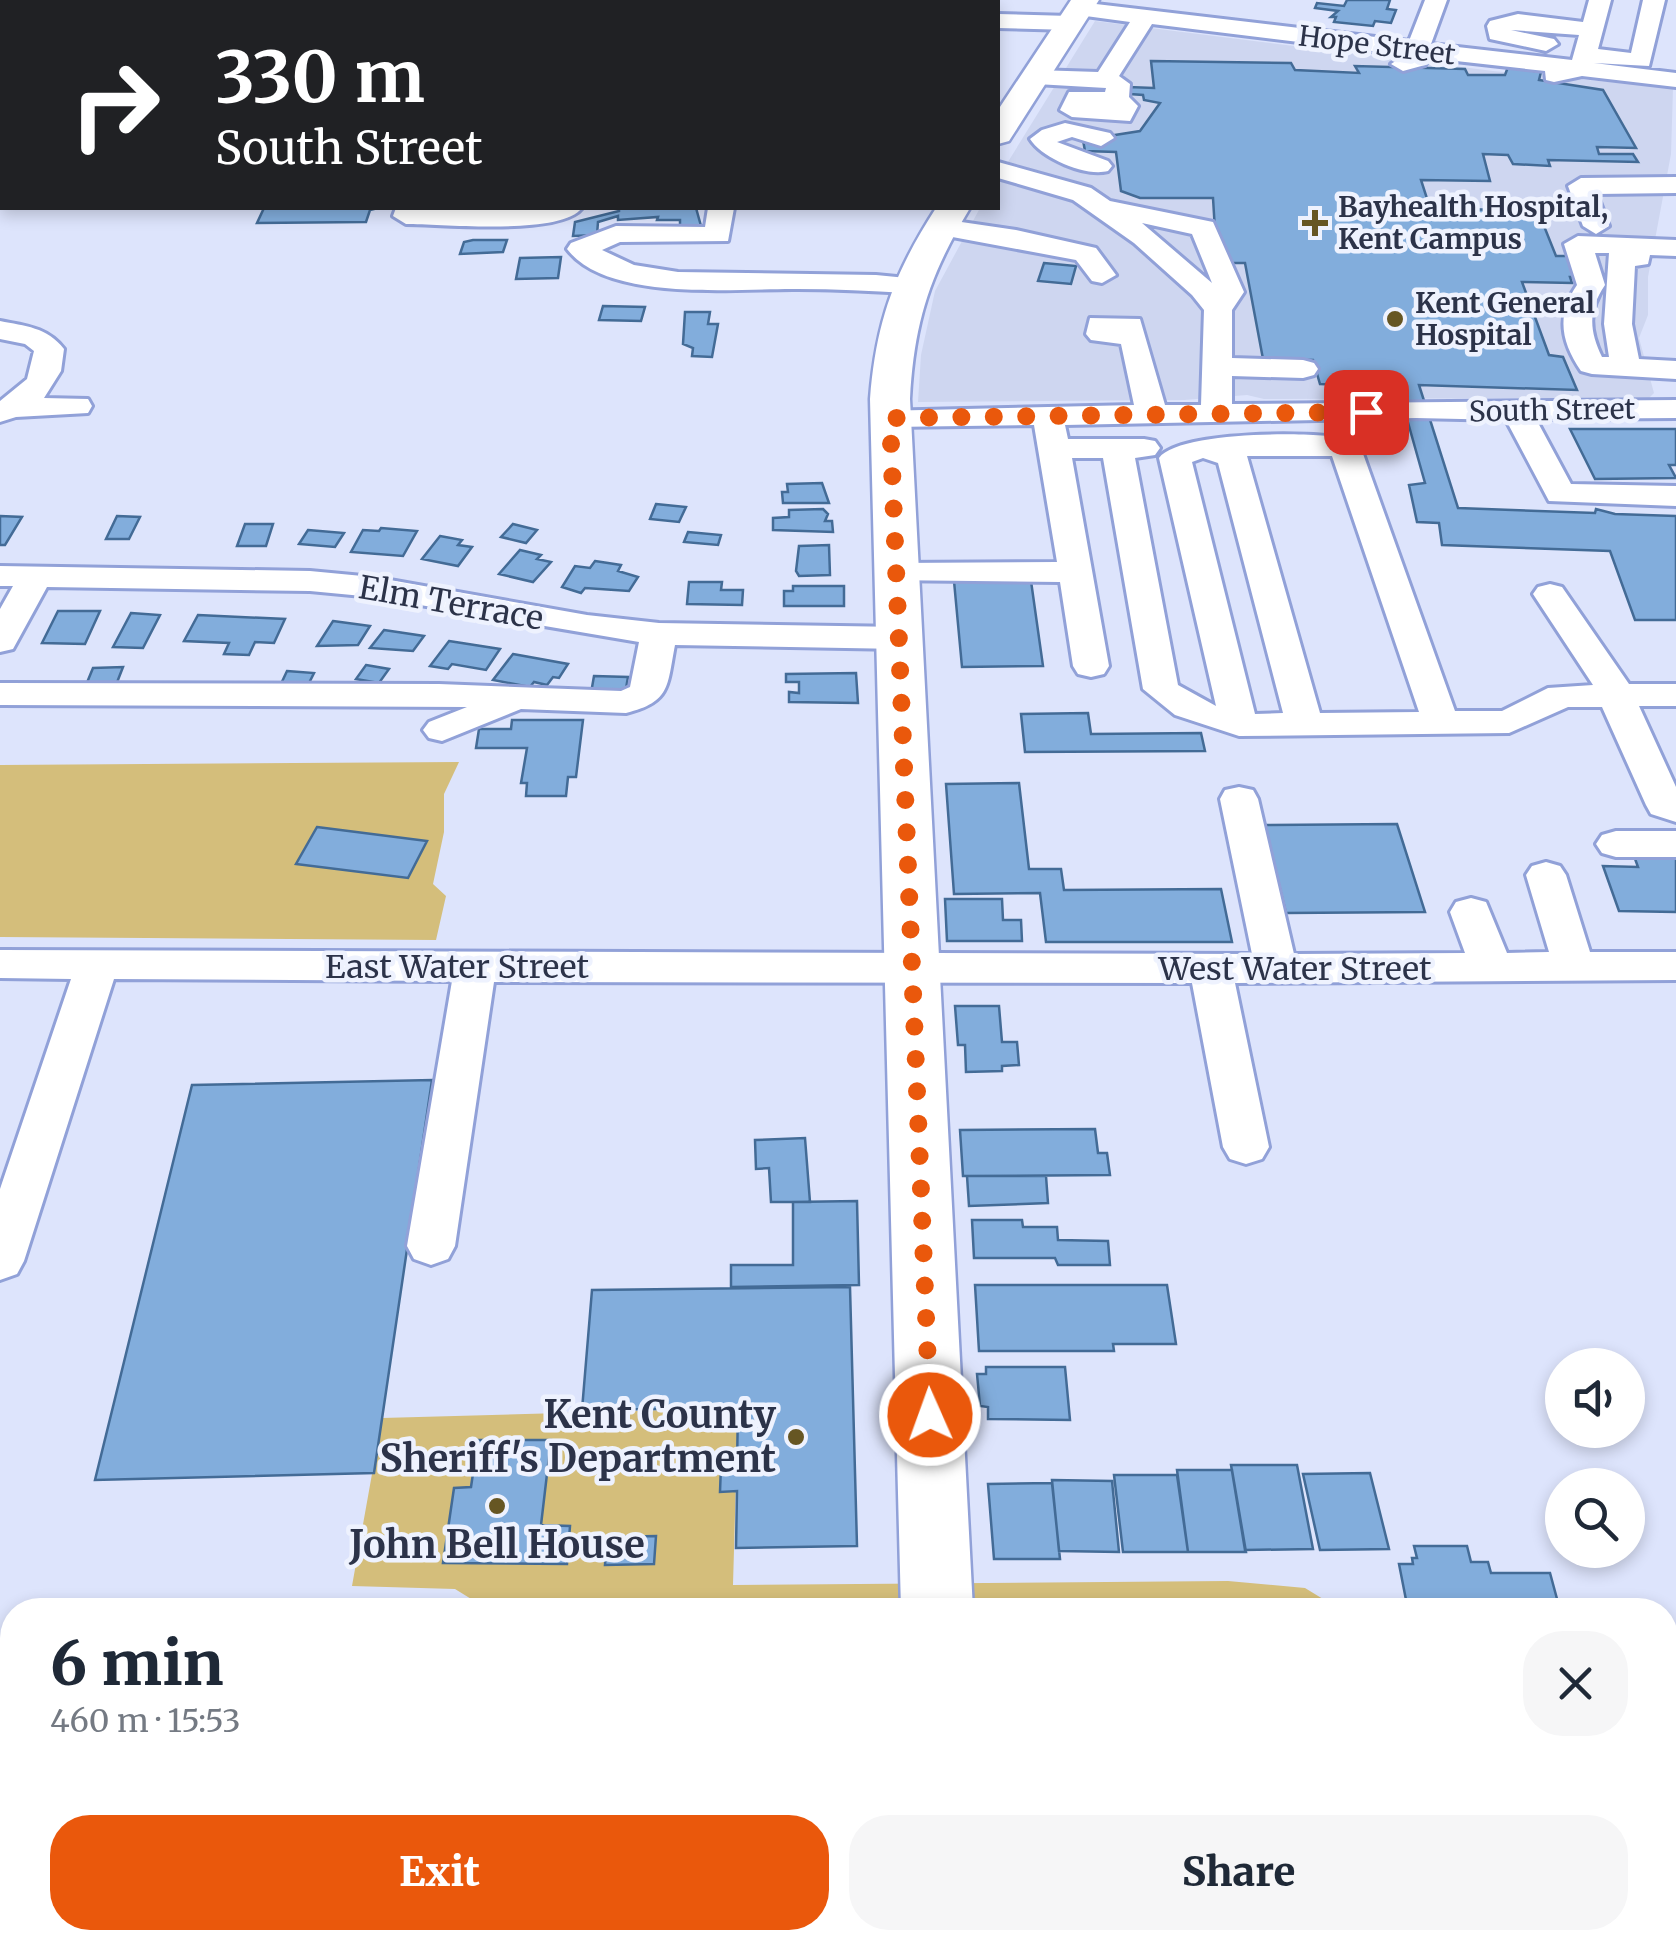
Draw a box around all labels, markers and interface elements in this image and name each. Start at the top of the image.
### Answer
street label: Hope Street [1297,18,1458,72]
text: 330 m [215,33,425,121]
icon: right [50,40,180,170]
text: South Street [215,120,483,176]
place label: Bayhealth Hospital, Kent Campus [1338,189,1608,257]
marker: Bayhealth Hospital, Kent Campus [1302,210,1328,236]
place label: Kent General Hospital [1415,285,1595,353]
marker: Kent General Hospital [1384,308,1406,330]
pin [1324,370,1409,455]
icon: arrive [1339,385,1394,440]
street label: South Street [1468,391,1636,429]
street label: Elm Terrace [356,567,546,639]
street label: East Water Street [325,947,590,987]
street label: West Water Street [1158,949,1432,989]
map controls [1545,1348,1645,1568]
button: sound [1545,1348,1645,1448]
position arrow [878,1363,982,1467]
place label: Kent County Sheriff's Department [379,1391,776,1482]
marker: Kent County Sheriff's Department [785,1426,807,1448]
button: search [1545,1468,1645,1568]
marker: John Bell House [486,1495,508,1517]
place label: John Bell House [348,1521,645,1568]
text: 6 min [50,1626,224,1701]
button: close [1523,1631,1628,1736]
text: 460 m · 15:53 [50,1701,241,1741]
button: Exit [50,1815,829,1930]
button: Share [849,1815,1628,1930]

